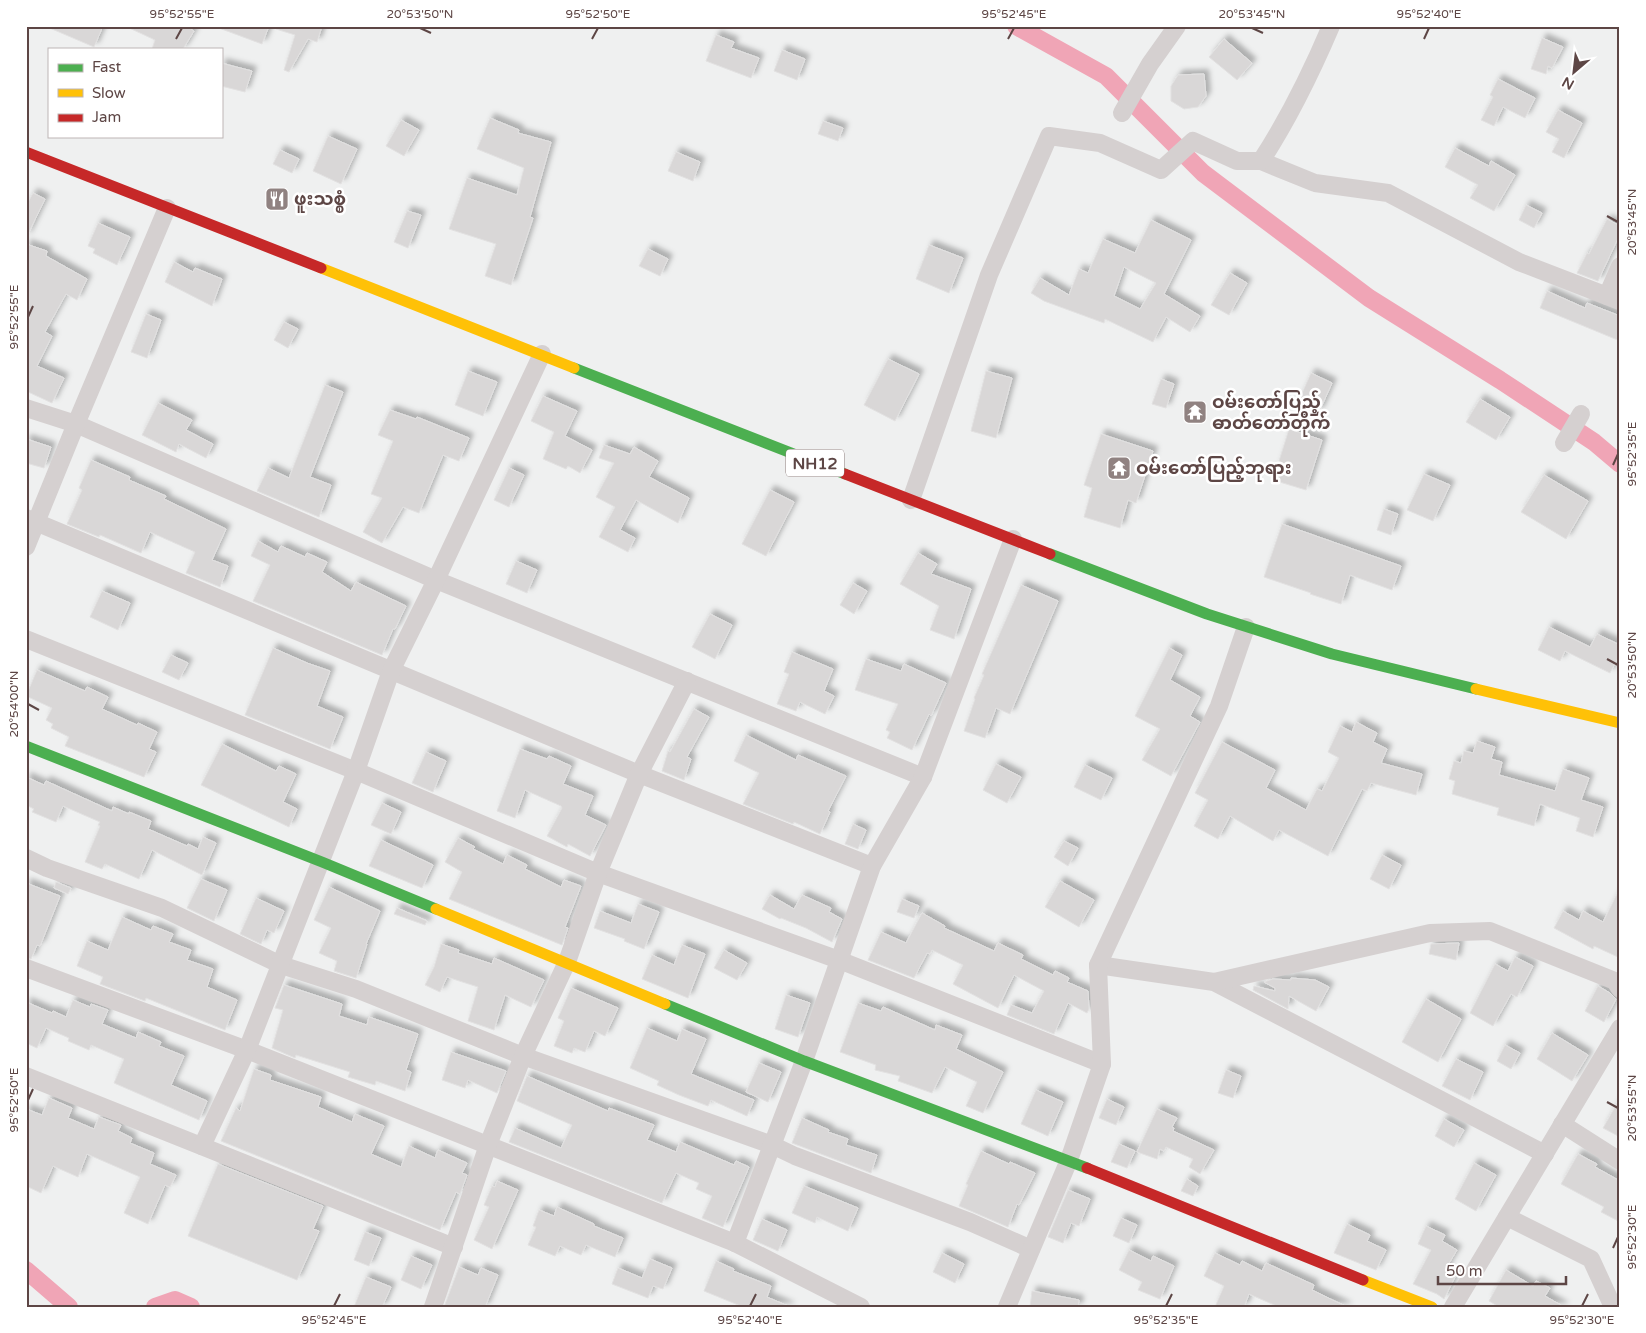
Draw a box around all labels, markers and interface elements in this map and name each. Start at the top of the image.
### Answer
text: 95°52'55"E [150,7,215,21]
text: 20°53'50"N [387,7,454,21]
text: 95°52'50"E [566,7,631,21]
text: 95°52'45"E [982,7,1047,21]
text: 20°53'45"N [1219,7,1286,21]
text: 95°52'40"E [1397,7,1462,21]
legend [48,48,222,138]
north arrow [1548,48,1598,98]
text: Fast [92,58,122,76]
text: N [1559,73,1577,93]
text: Slow [92,84,126,102]
text: Jam [92,108,121,126]
restaurant icon: ဖူးသစ္စံ [264,186,290,212]
place label: ဖူးသစ္စံ [294,188,346,213]
text: 20°53'45"N [1625,189,1639,256]
text: 95°52'55"E [7,284,21,349]
place label: ဝမ်းတော်ပြည့် ဓာတ်တော်တိုက် [1212,390,1331,437]
temple icon: ဝမ်းတော်ပြည့် ဓာတ်တော်တိုက် [1182,399,1208,425]
text: 95°52'35"E [1625,421,1639,486]
road number: NH12 [786,449,844,476]
temple icon: ဝမ်းတော်ပြည့်ဘုရား [1106,455,1132,481]
place label: ဝမ်းတော်ပြည့်ဘုရား [1136,456,1292,482]
text: 20°53'50"N [1625,632,1639,699]
text: 20°54'00"N [7,671,21,738]
text: 95°52'50"E [7,1067,21,1132]
text: 20°53'55"N [1625,1075,1639,1142]
text: 95°52'30"E [1625,1204,1639,1269]
scale bar [1438,1253,1566,1285]
text: 50 m [1446,1262,1483,1280]
text: 95°52'45"E [302,1313,367,1327]
text: 95°52'40"E [718,1313,783,1327]
text: 95°52'35"E [1134,1313,1199,1327]
text: 95°52'30"E [1550,1313,1615,1327]

